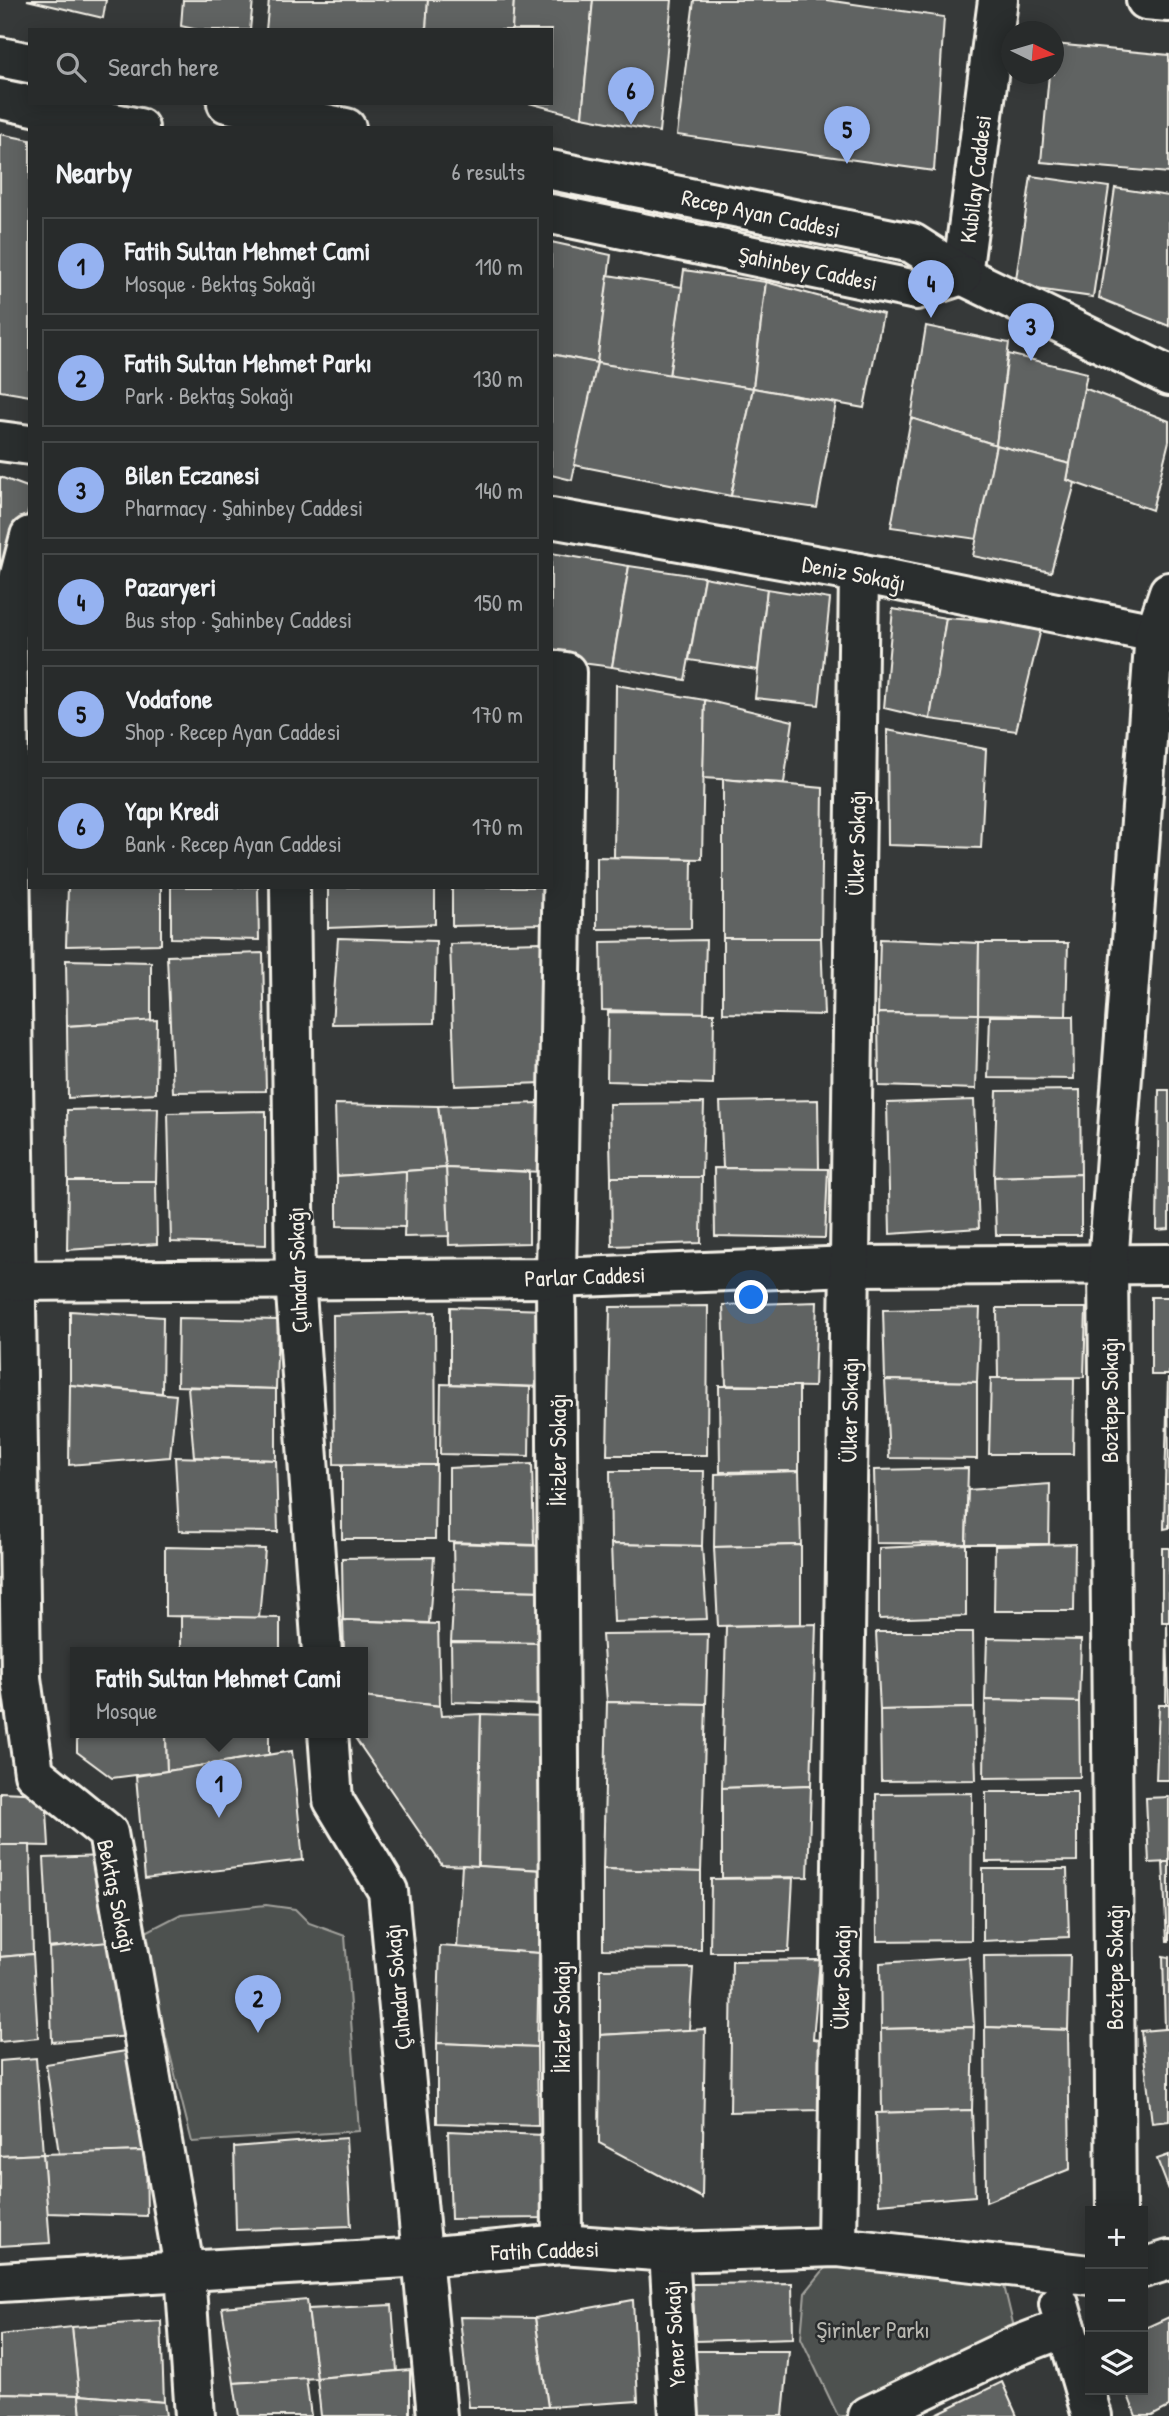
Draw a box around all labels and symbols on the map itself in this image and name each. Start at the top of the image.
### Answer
north arrow [1001,21,1064,84]
pin: 6 [608,67,654,125]
pin: 5 [824,106,870,164]
street label: Kubilay Caddesi [952,113,998,245]
street label: Recep Ayan Caddesi [679,181,843,245]
street label: Şahinbey Caddesi [736,238,880,298]
pin: 4 [908,260,954,318]
pin: 3 [1008,303,1054,361]
street label: Deniz Sokağı [800,548,908,598]
street label: Ülker Sokağı [840,790,872,896]
street label: Çuhadar Sokağı [279,1206,315,1334]
street label: Parlar Caddesi [524,1258,646,1294]
your location [734,1280,768,1314]
street label: Boztepe Sokağı [1094,1337,1125,1463]
street label: Ülker Sokağı [833,1357,865,1463]
street label: İkizler Sokağı [542,1393,573,1507]
pin: 1 [196,1760,242,1818]
street label: Bektaş Sokağı [90,1836,144,1956]
street label: Boztepe Sokağı [1099,1904,1130,2030]
street label: Çuhadar Sokağı [376,1923,418,2051]
street label: Ülker Sokağı [825,1924,857,2030]
street label: İkizler Sokağı [546,1960,577,2074]
pin: 2 [235,1975,281,2033]
street label: Fatih Caddesi [489,2233,600,2267]
street label: Yener Sokağı [656,2280,692,2388]
park label: Şirinler Parkı [816,2314,930,2345]

